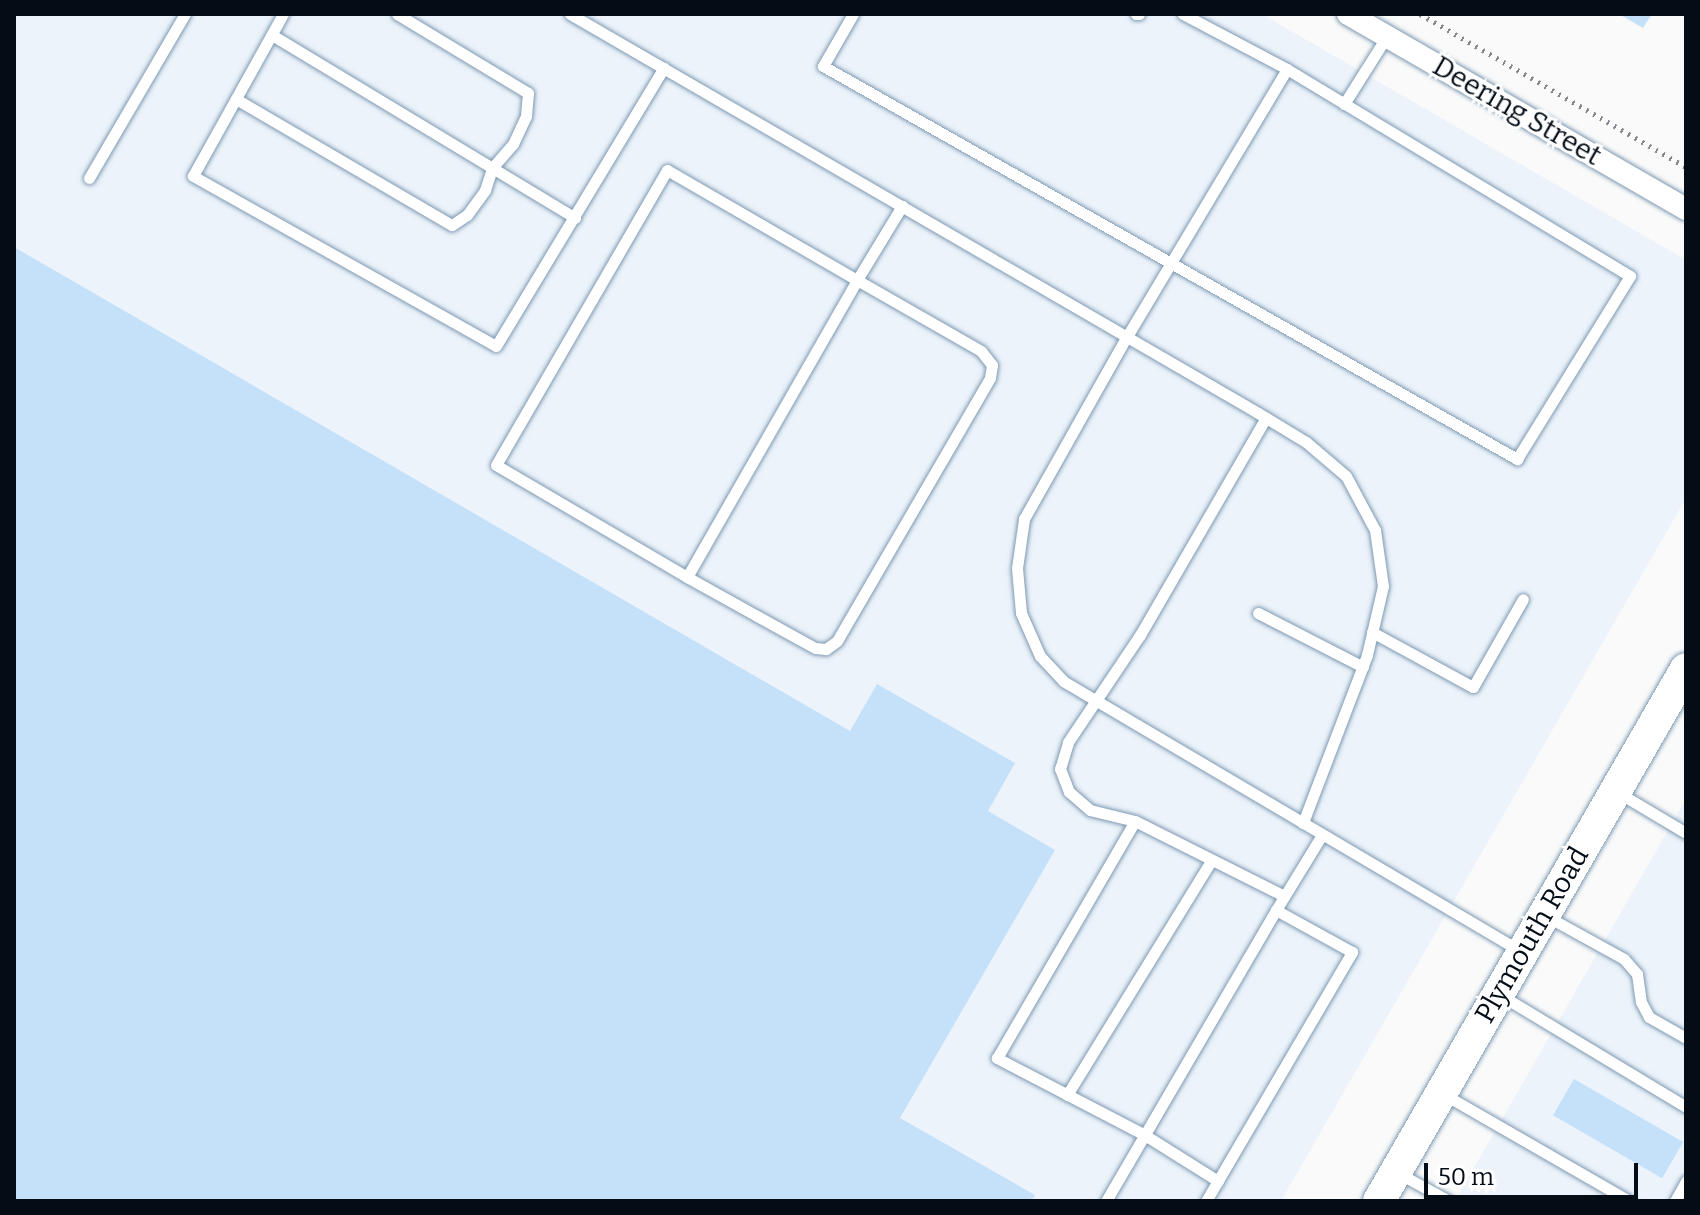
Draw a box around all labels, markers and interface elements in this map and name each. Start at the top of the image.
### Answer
street label: Deering Street [1427,49,1607,173]
street label: Plymouth Road [1468,841,1596,1029]
scale bar [1428,1147,1642,1197]
text: 50 m [1438,1163,1494,1191]

